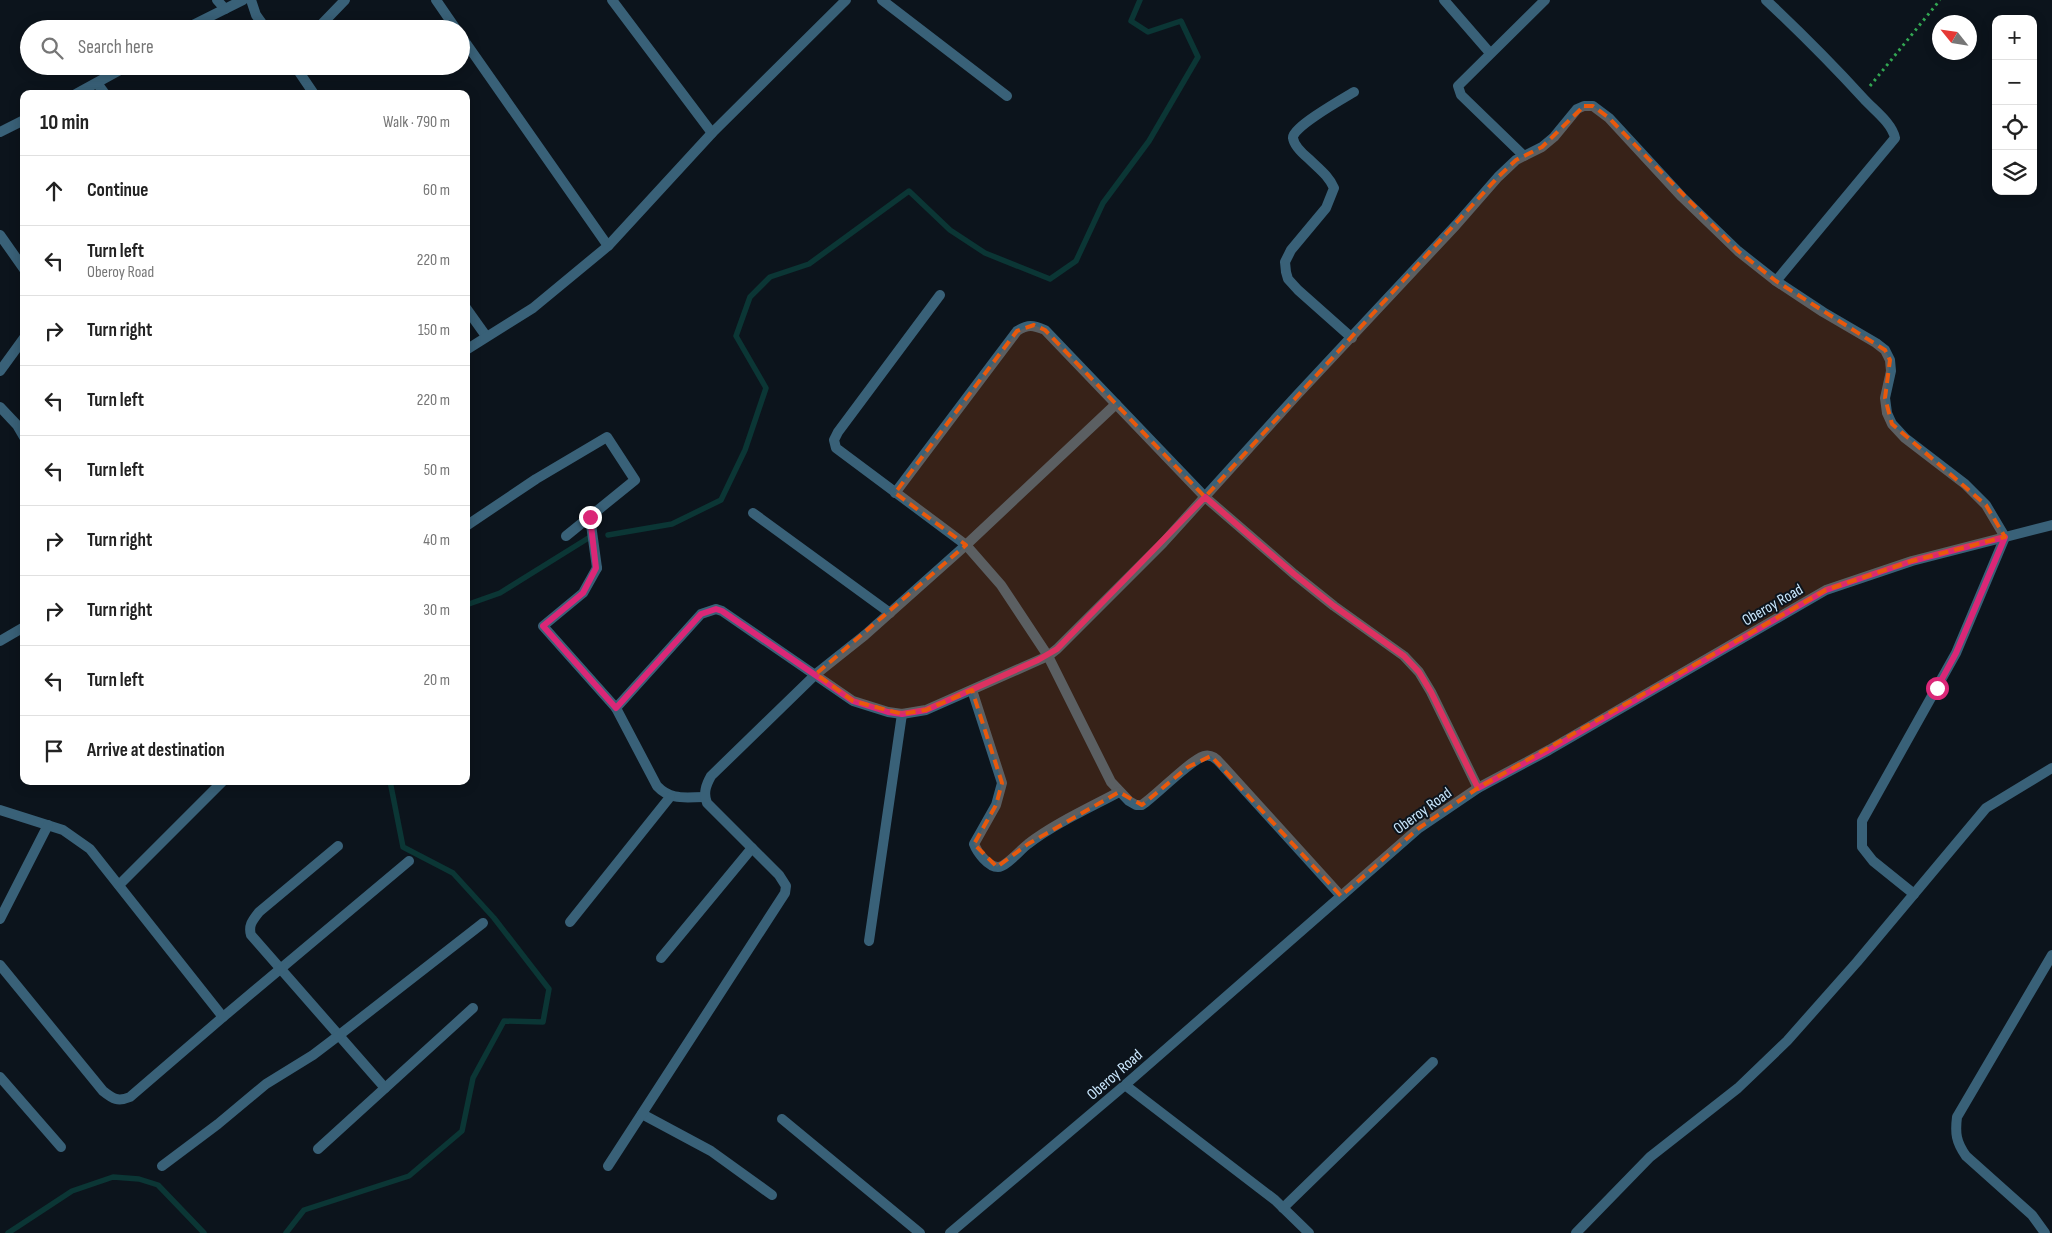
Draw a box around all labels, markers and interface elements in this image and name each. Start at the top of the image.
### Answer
north arrow [1932,15,1977,60]
map controls [1992,15,2037,195]
button: + [1992,15,2037,60]
search box [20,20,470,75]
icon: search [38,34,66,62]
text: Search here [78,36,154,59]
button: − [1992,60,2037,105]
button: locate [1992,105,2037,150]
text: 10 min [40,110,89,135]
text: Walk · 790 m [383,113,450,132]
button: layers [1992,150,2037,195]
icon: ahead [40,177,68,205]
text: Continue [87,179,148,202]
text: 60 m [423,181,450,200]
text: Turn left [87,240,144,263]
icon: left [40,247,68,275]
text: 220 m [417,251,450,270]
text: Oberoy Road [87,263,154,282]
icon: right [40,317,68,345]
text: Turn right [87,319,152,342]
text: 150 m [418,321,450,340]
icon: left [40,387,68,415]
text: Turn left [87,389,144,412]
text: 220 m [417,391,450,410]
icon: left [40,457,68,485]
text: Turn left [87,459,144,482]
text: 50 m [424,461,450,480]
route end [579,506,602,529]
icon: right [40,527,68,555]
text: Turn right [87,529,152,552]
text: 40 m [423,531,450,550]
street label: Oberoy Road [1739,580,1807,630]
icon: right [40,597,68,625]
text: Turn right [87,599,152,622]
text: 30 m [423,601,450,620]
icon: left [40,667,68,695]
text: Turn left [87,669,144,692]
text: 20 m [423,671,450,690]
route start [1926,677,1949,700]
icon: arrive [40,737,68,765]
text: Arrive at destination [87,739,225,762]
street label: Oberoy Road [1390,784,1456,839]
street label: Oberoy Road [1083,1046,1147,1104]

